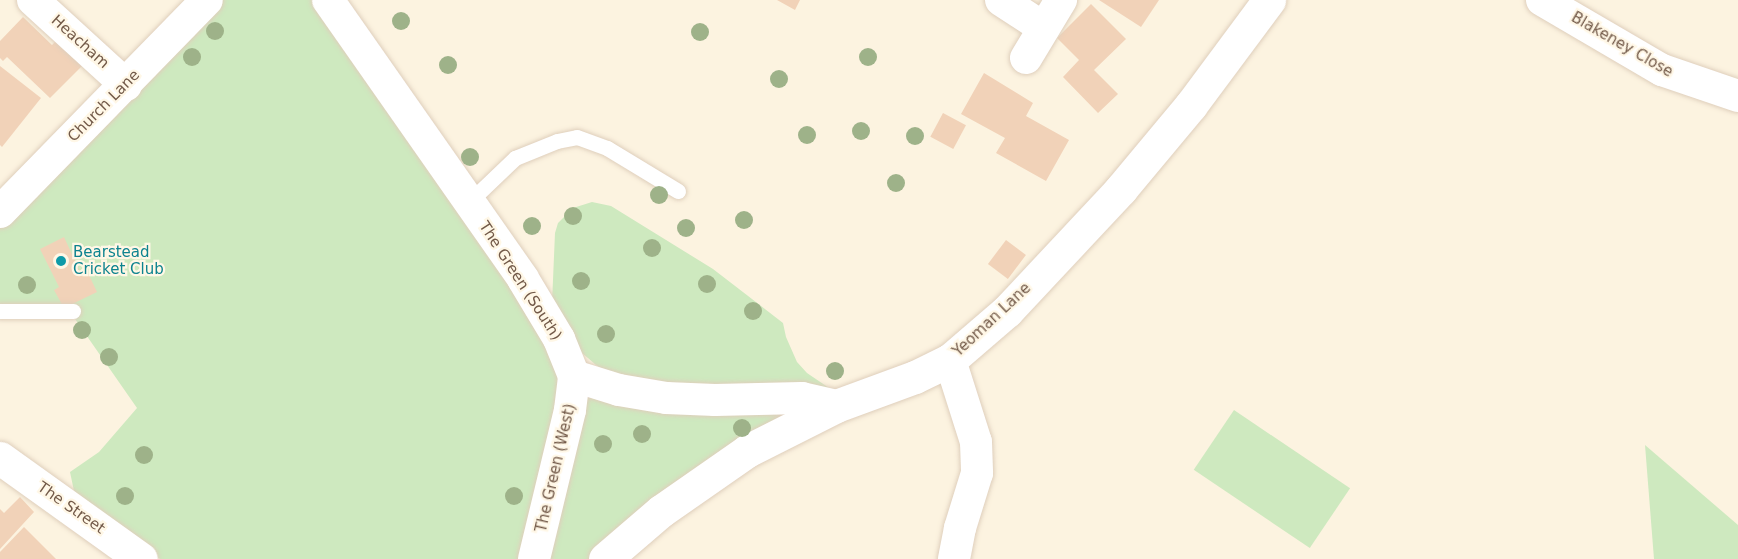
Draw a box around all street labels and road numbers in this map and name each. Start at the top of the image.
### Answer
street label: Blakeney Close [1568,9,1676,81]
street label: Heacham [48,11,112,73]
street label: Church Lane [64,66,144,146]
street label: The Green (South) [475,218,565,344]
street label: Yeoman Lane [949,279,1035,361]
street label: The Green (West) [532,402,580,534]
street label: The Street [34,478,108,538]

